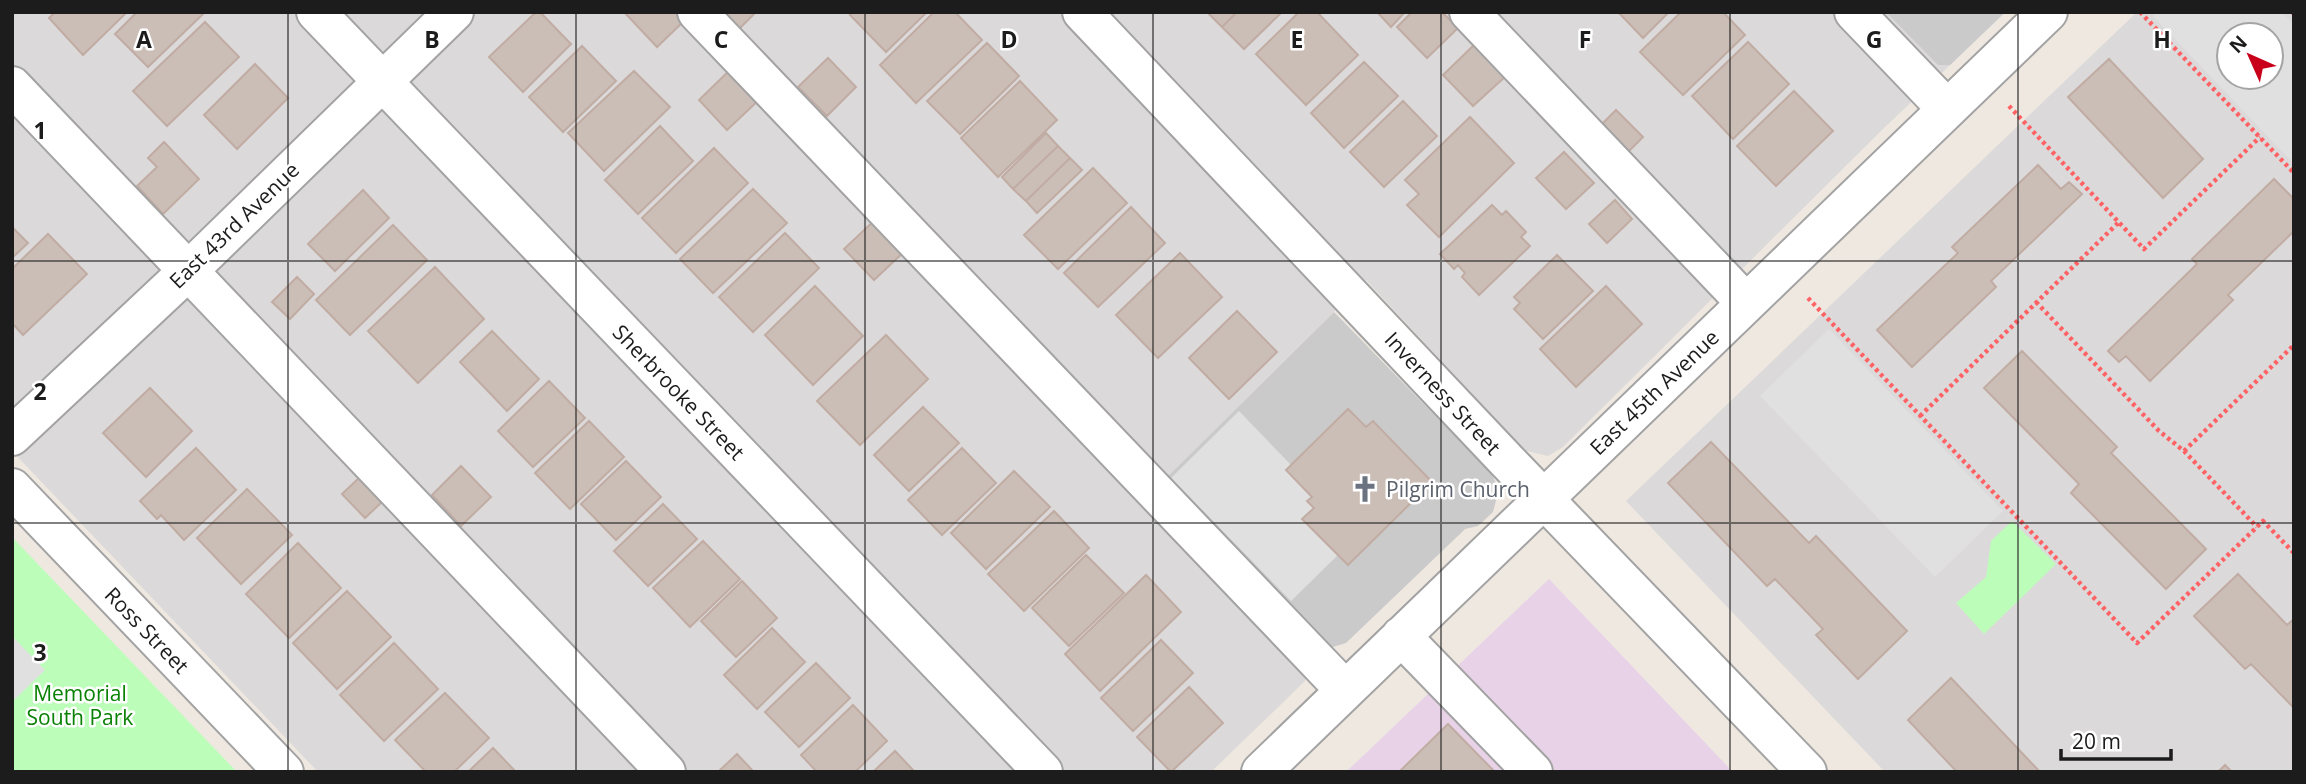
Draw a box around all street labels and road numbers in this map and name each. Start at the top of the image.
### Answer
street label: East 43rd Avenue [163,156,305,294]
street label: Sherbrooke Street [607,318,751,466]
street label: East 45th Avenue [1583,323,1725,461]
street label: Inverness Street [1379,326,1507,460]
street label: Ross Street [99,581,195,679]

